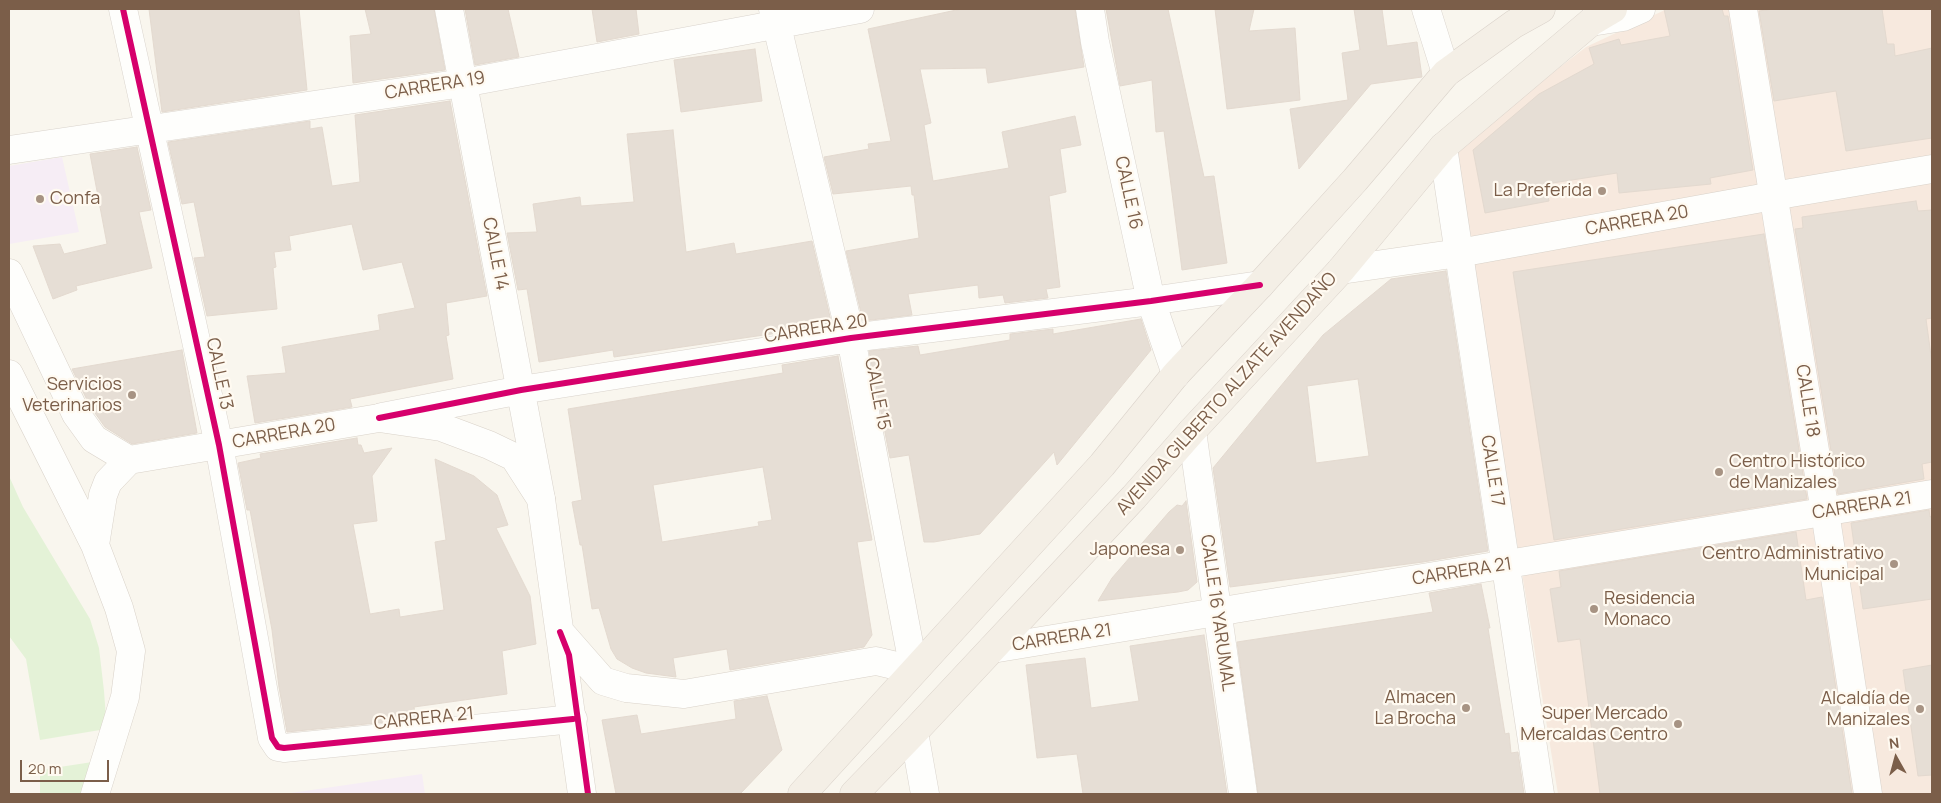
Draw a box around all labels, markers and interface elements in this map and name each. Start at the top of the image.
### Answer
street label: CARRERA 19 [383,67,487,105]
street label: CALLE 16 [1110,154,1146,232]
place label: La Preferida [1494,180,1592,202]
marker: La Preferida [1596,185,1608,197]
place label: Confa [50,188,100,210]
marker: Confa [34,193,46,205]
street label: CARRERA 20 [1584,201,1690,241]
street label: CALLE 14 [477,216,513,292]
street label: AVENIDA GILBERTO ALZATE AVENDAÑO [1112,268,1342,520]
street label: CARRERA 20 [763,310,869,348]
street label: CALLE 13 [201,336,237,412]
street label: CALLE 15 [859,356,895,432]
street label: CALLE 18 [1791,363,1823,439]
place label: Servicios Veterinarios [22,374,122,416]
marker: Servicios Veterinarios [126,389,138,401]
street label: CARRERA 20 [231,414,337,454]
street label: CALLE 17 [1476,434,1508,508]
place label: Centro Histórico de Manizales [1729,451,1865,494]
marker: Centro Histórico de Manizales [1713,466,1725,478]
street label: CARRERA 21 [1811,487,1913,525]
street label: CALLE 16 YARUMAL [1195,533,1239,693]
place label: Japonesa [1090,539,1170,561]
place label: Centro Administrativo Municipal [1702,543,1884,586]
marker: Japonesa [1174,544,1186,556]
street label: CARRERA 21 [1411,553,1513,591]
marker: Centro Administrativo Municipal [1888,558,1900,570]
place label: Residencia Monaco [1604,588,1695,630]
marker: Residencia Monaco [1588,603,1600,615]
street label: CARRERA 21 [1011,619,1113,657]
place label: Almacen La Brocha [1375,687,1456,730]
place label: Alcaldía de Manizales [1821,688,1910,731]
marker: Almacen La Brocha [1460,702,1472,714]
street label: CARRERA 21 [373,703,475,735]
place label: Super Mercado Mercaldas Centro [1520,703,1668,746]
marker: Alcaldía de Manizales [1914,703,1926,715]
marker: Super Mercado Mercaldas Centro [1672,718,1684,730]
north arrow [1871,733,1921,783]
text: N [1888,733,1900,753]
scale bar [22,750,111,782]
text: 20 m [28,758,61,779]

